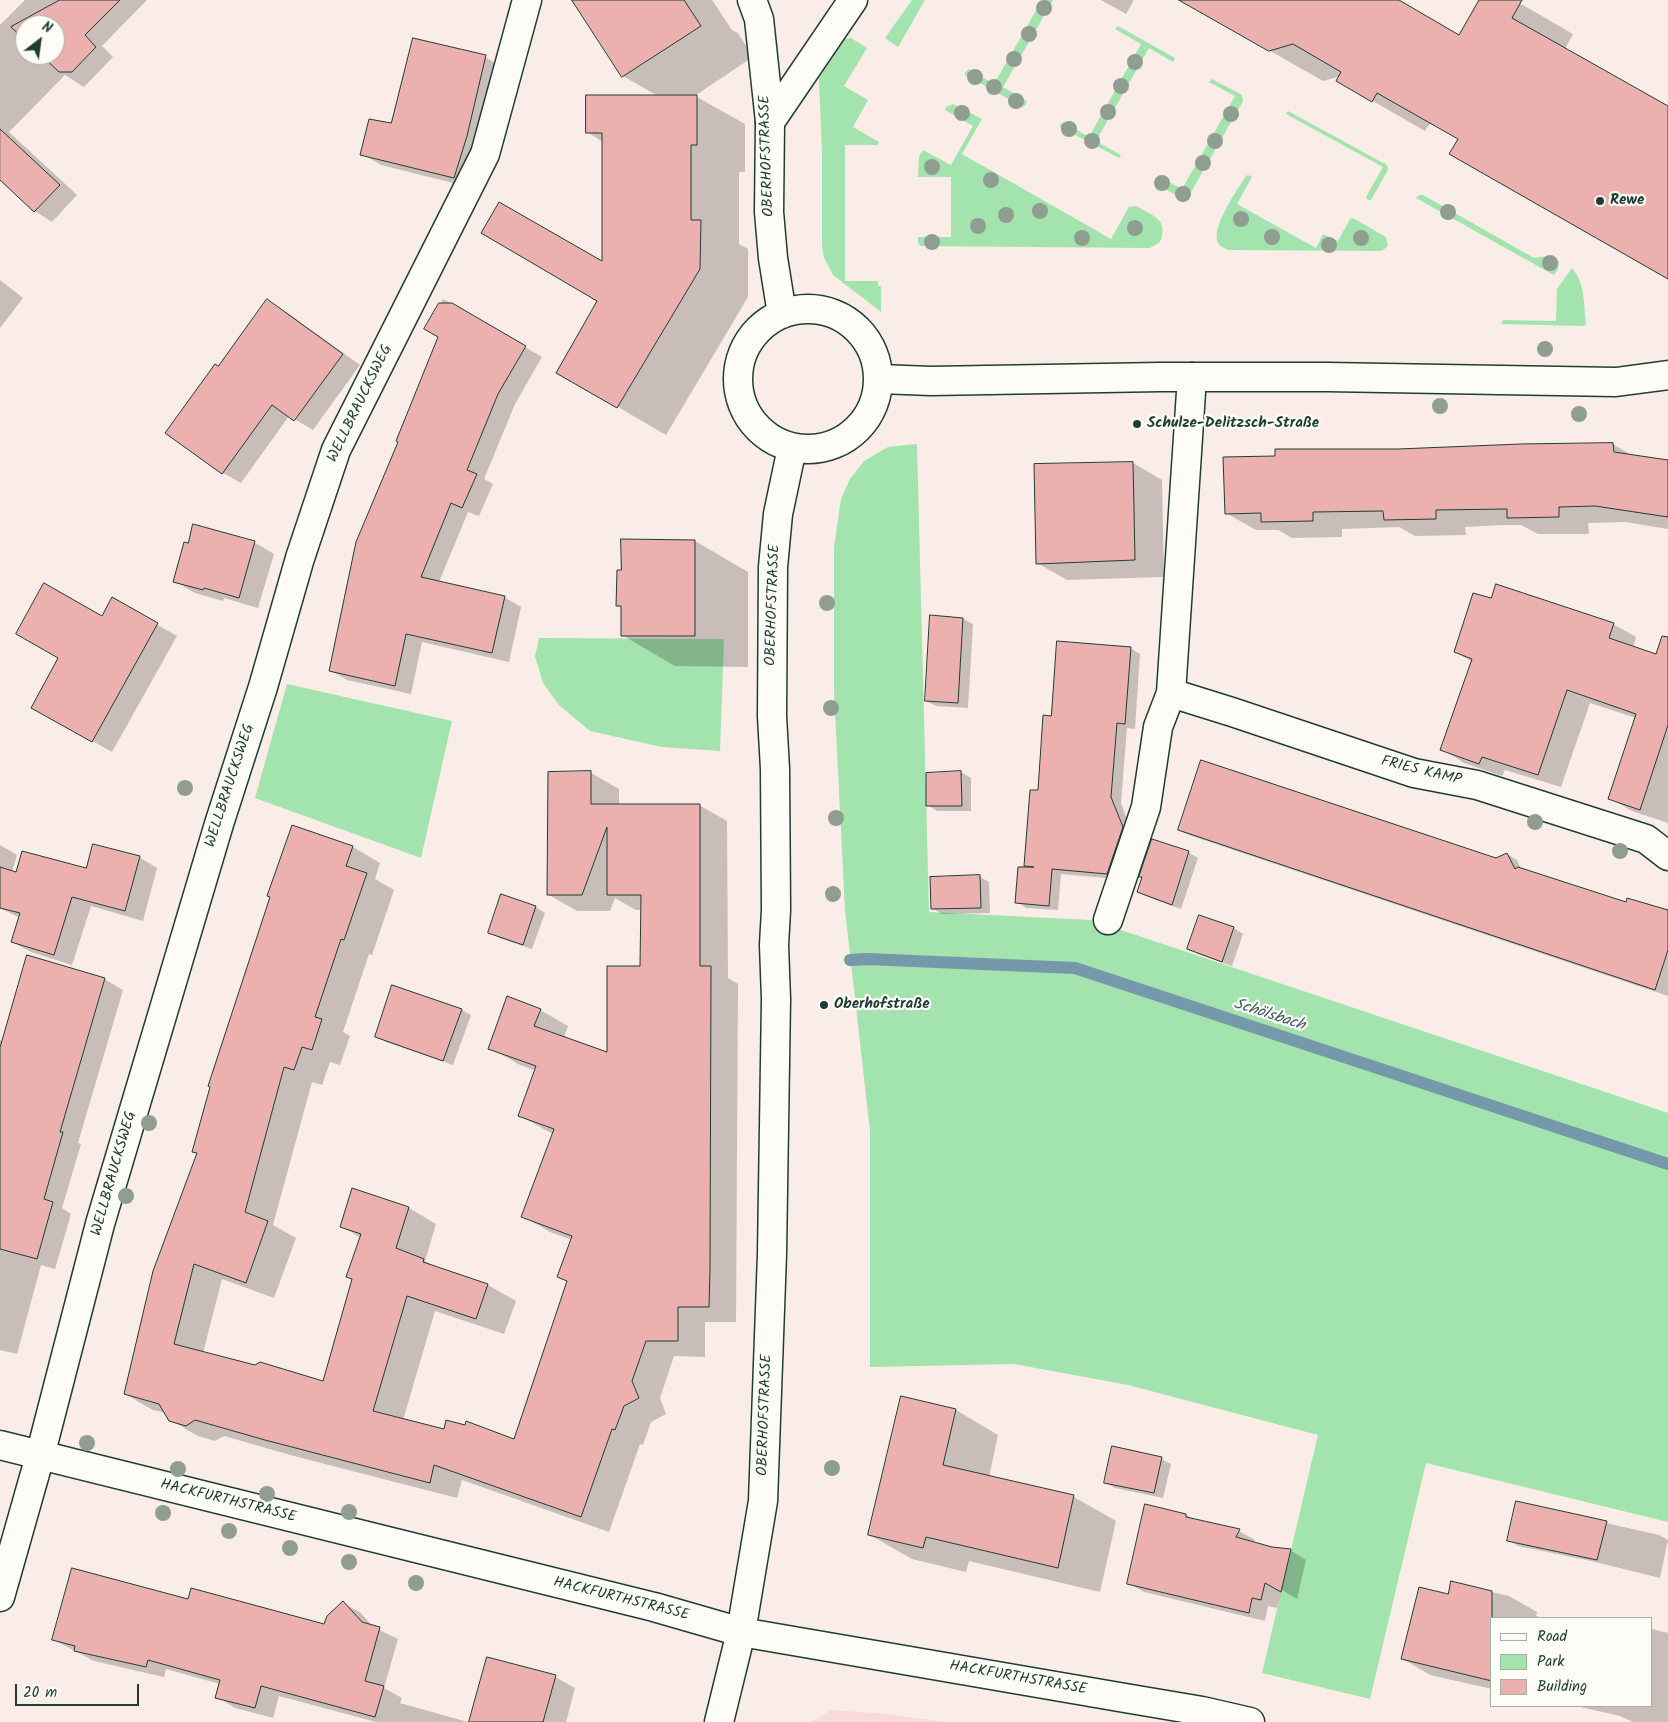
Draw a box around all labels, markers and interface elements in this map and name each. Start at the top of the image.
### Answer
north arrow [15,15,65,65]
text: N [38,16,56,40]
street label: OBERHOFSTRASSE [757,95,779,217]
place label: Rewe [1610,192,1644,210]
marker: Rewe [1594,195,1606,207]
street label: WELLBRAUCKSWEG [325,342,397,466]
place label: Schulze-Delitzsch-Straße [1147,415,1319,433]
marker: Schulze-Delitzsch-Straße [1131,418,1143,430]
street label: OBERHOFSTRASSE [763,544,785,666]
street label: WELLBRAUCKSWEG [203,722,259,850]
street label: FRIES KAMP [1379,753,1463,791]
water label: Schölsbach [1231,995,1307,1037]
place label: Oberhofstraße [834,996,930,1014]
marker: Oberhofstraße [818,999,830,1011]
street label: WELLBRAUCKSWEG [89,1110,141,1238]
street label: OBERHOFSTRASSE [755,1354,777,1476]
street label: HACKFURTHSTRASSE [158,1476,298,1528]
street label: HACKFURTHSTRASSE [551,1574,691,1626]
legend [1490,1617,1653,1707]
text: Road [1537,1625,1567,1649]
text: Park [1537,1650,1564,1674]
street label: HACKFURTHSTRASSE [948,1658,1088,1700]
scale bar [18,1674,141,1706]
text: Building [1537,1675,1587,1699]
text: 20 m [23,1681,57,1705]

